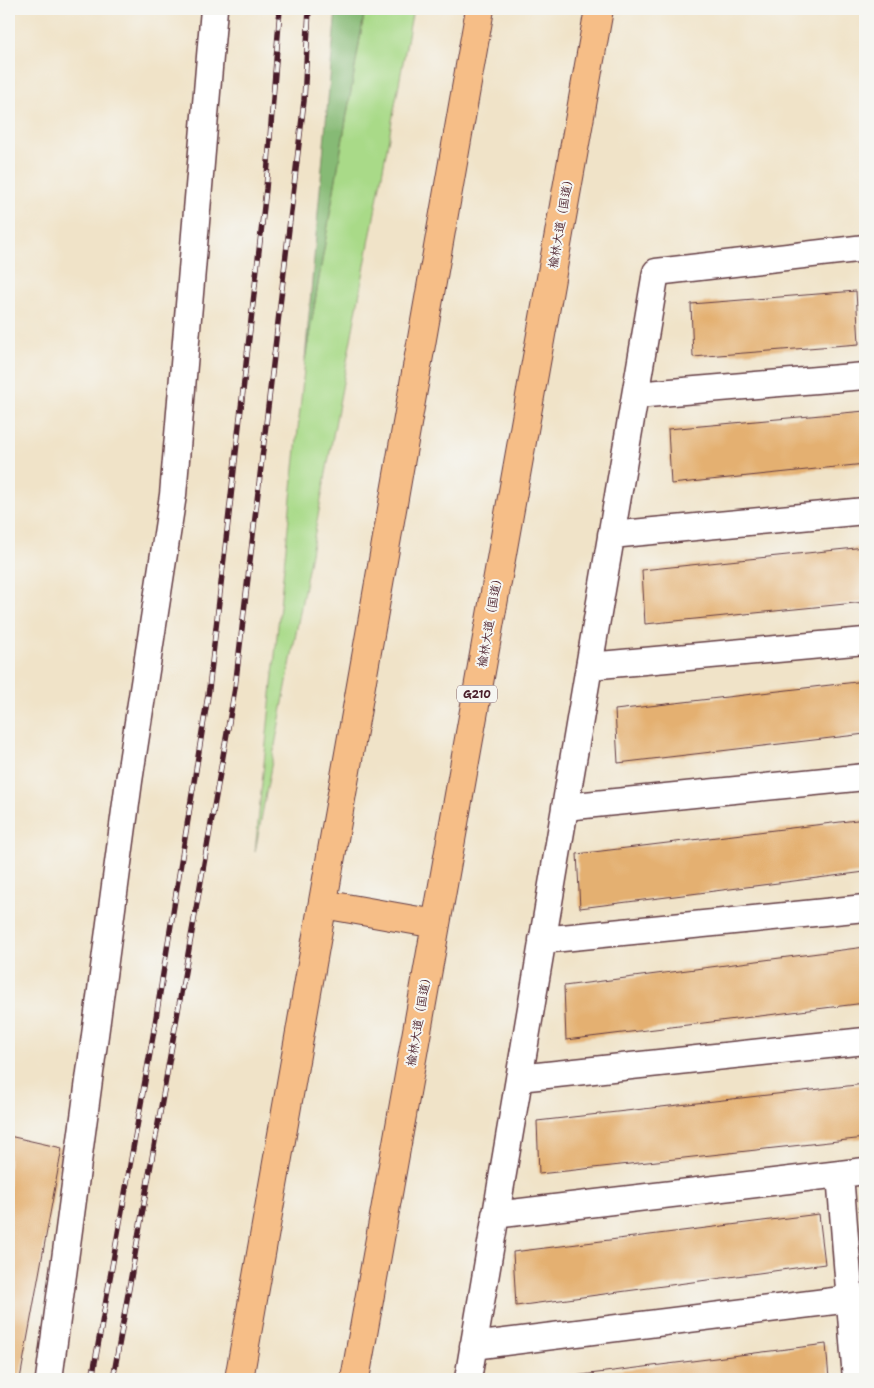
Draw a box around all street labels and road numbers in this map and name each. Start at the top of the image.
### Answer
street label: 榆林大道（国道） [545,172,577,270]
street label: 榆林大道（国道） [474,571,506,669]
road number: G210 [457,686,497,702]
street label: 榆林大道（国道） [403,970,435,1068]

